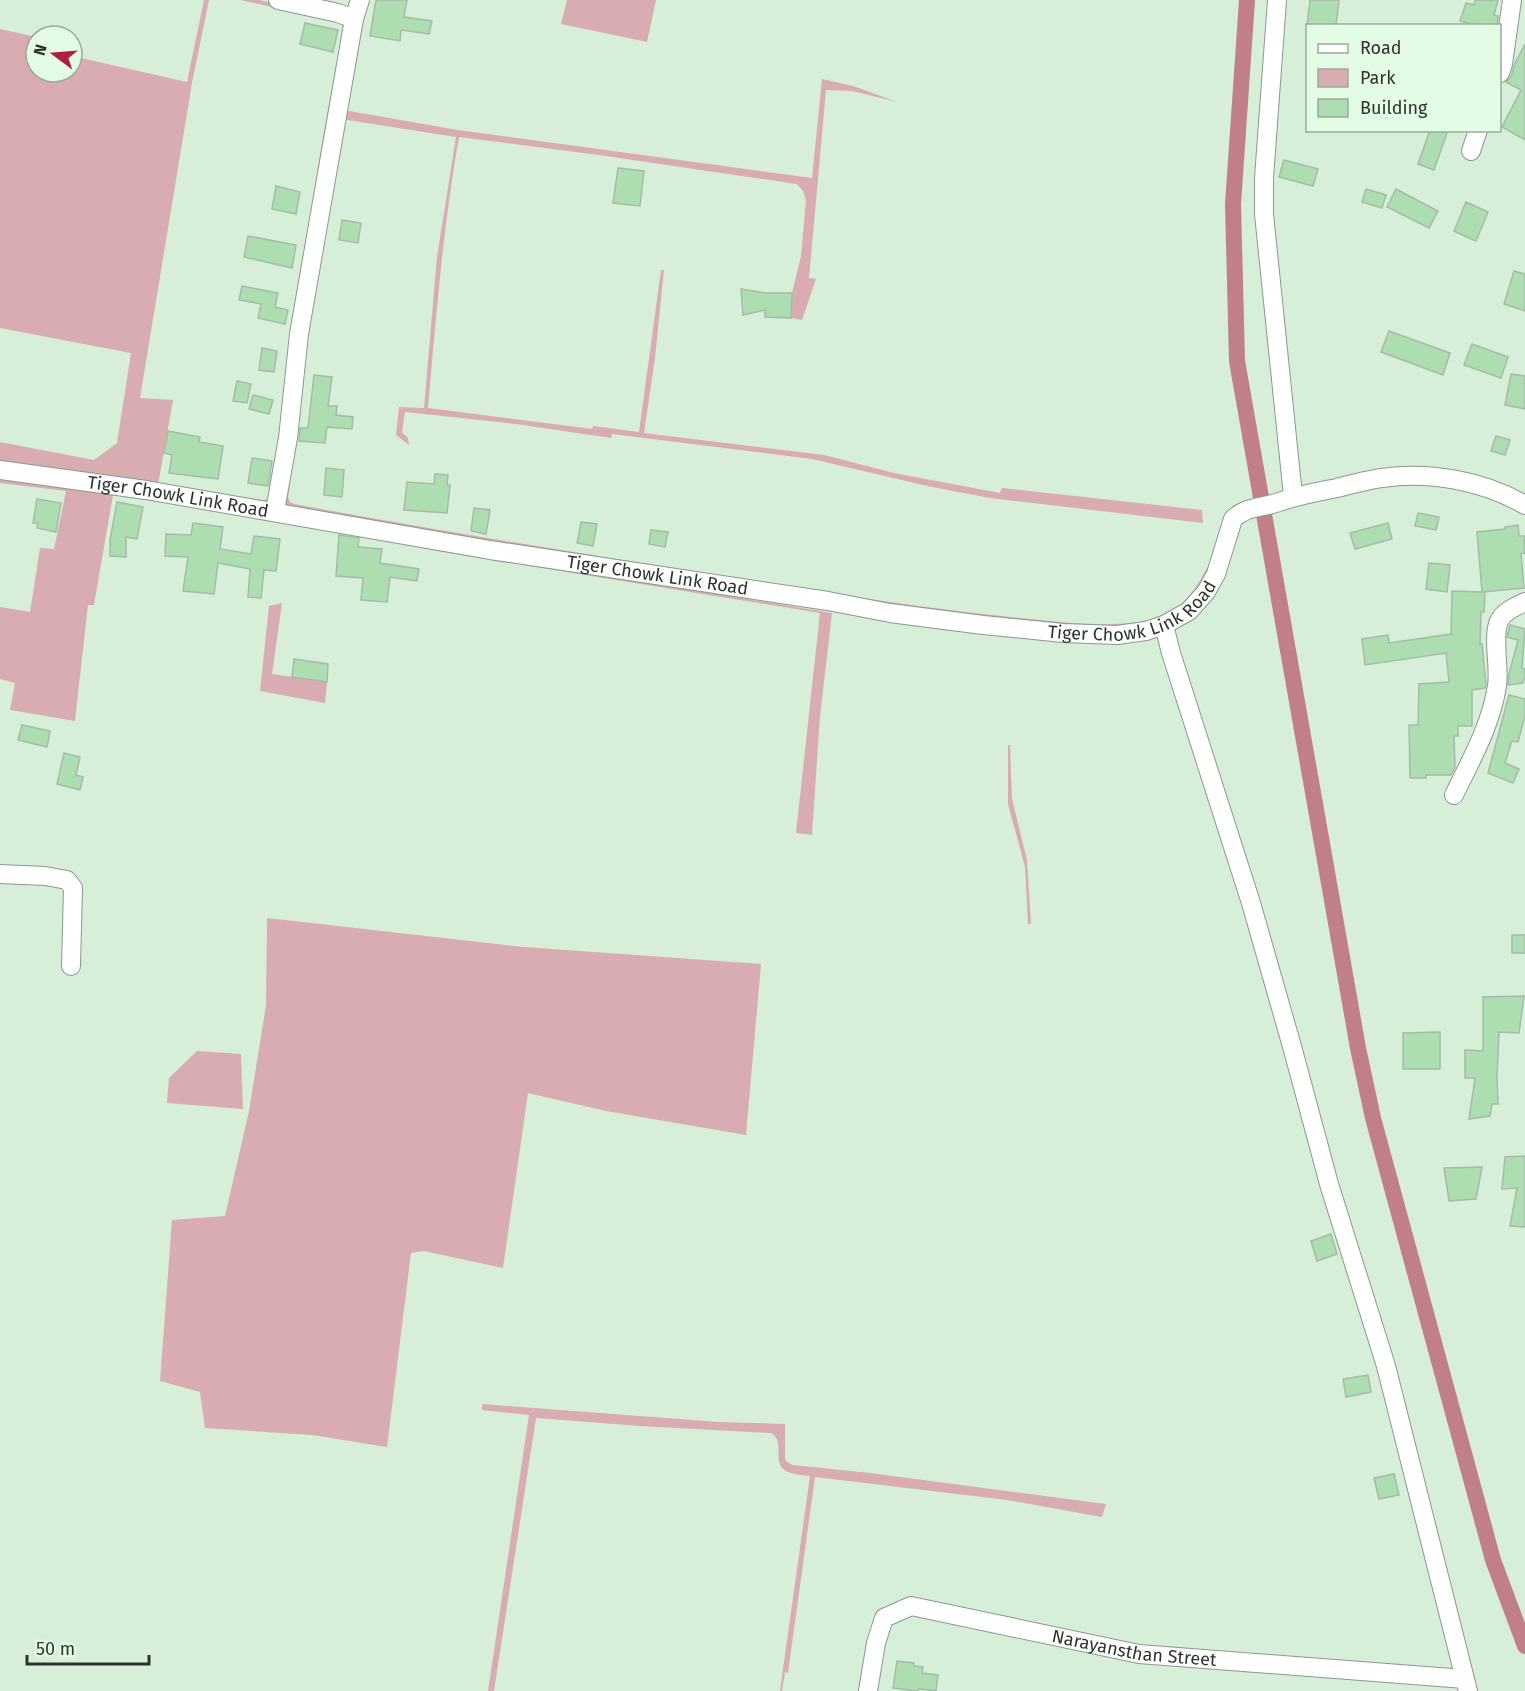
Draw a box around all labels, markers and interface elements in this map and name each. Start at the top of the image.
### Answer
north arrow [24,24,84,84]
legend [1306,24,1501,132]
text: Road [1360,37,1402,59]
text: N [29,42,51,58]
text: Park [1360,67,1396,89]
text: Building [1360,97,1428,119]
street label: Tiger Chowk Link Road [86,471,270,522]
street label: Tiger Chowk Link Road [565,551,750,600]
street label: Tiger Chowk Link Road [1047,577,1221,646]
street label: Narayansthan Street [1050,1625,1218,1671]
scale bar [27,1628,148,1666]
text: 50 m [36,1638,75,1660]

